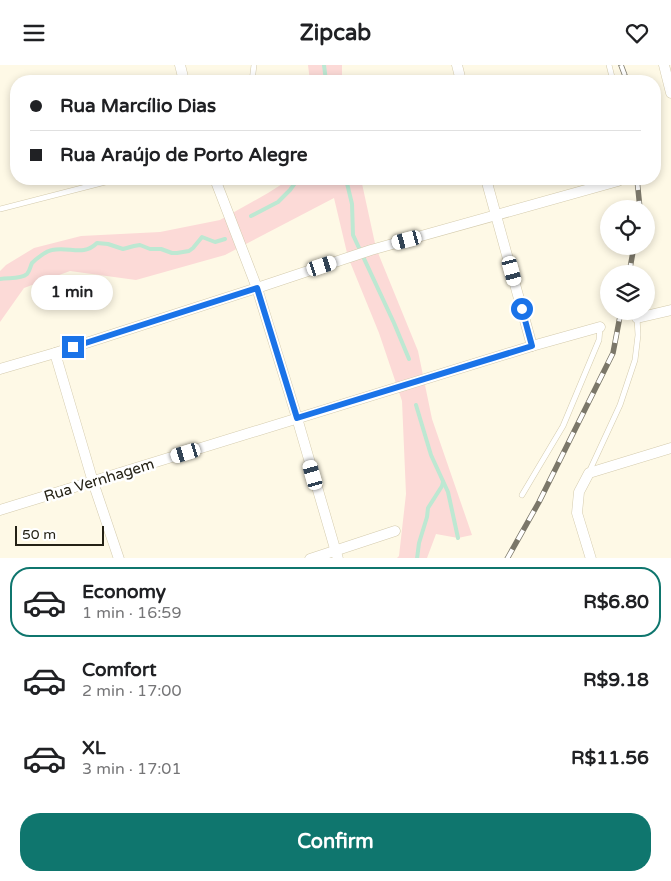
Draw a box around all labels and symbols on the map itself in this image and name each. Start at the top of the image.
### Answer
car [390,229,423,251]
car [305,254,338,278]
car [500,255,523,287]
callout: 1 min [32,275,114,309]
route start [511,298,533,320]
route end [62,336,84,358]
car [169,441,202,465]
street label: Rua Vernhagem [42,455,156,505]
car [301,459,324,491]
scale bar [15,523,104,547]

